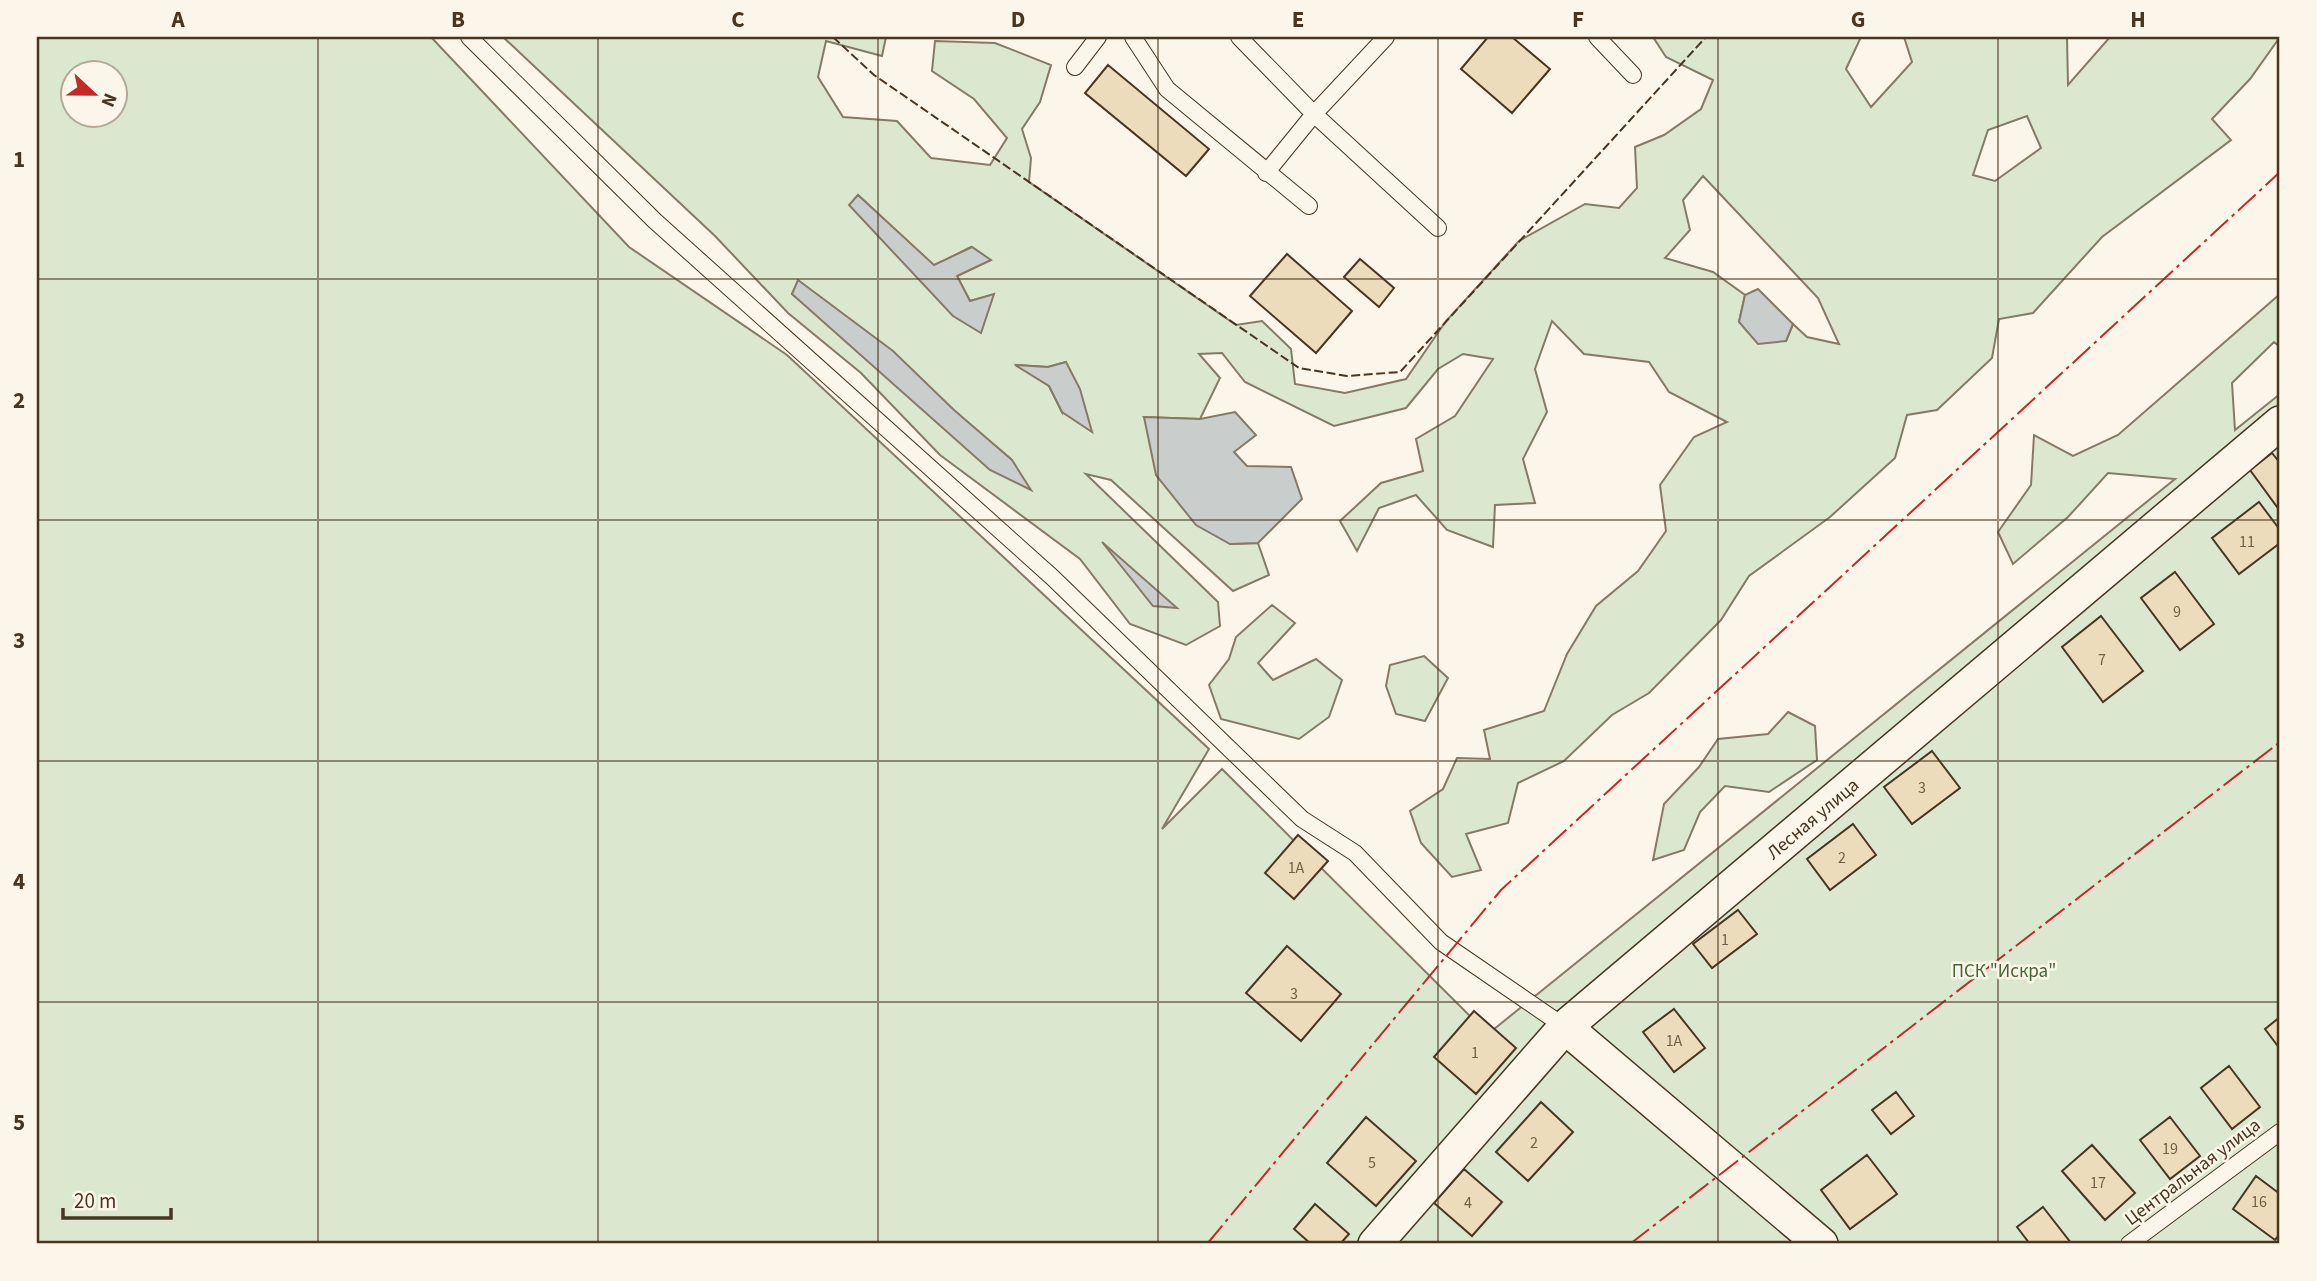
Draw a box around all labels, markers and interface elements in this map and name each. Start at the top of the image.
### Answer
text: A [170,3,185,36]
text: B [451,3,465,36]
text: C [731,3,745,36]
text: D [1011,3,1025,36]
text: E [1292,3,1304,36]
text: F [1572,3,1584,36]
text: G [1851,3,1865,36]
text: H [2130,3,2146,36]
north arrow [60,60,130,130]
text: N [93,89,123,111]
text: 1 [13,143,25,176]
text: 2 [13,384,25,417]
house number: 11 [2239,531,2255,553]
house number: 9 [2173,601,2181,623]
text: 3 [13,624,25,657]
house number: 7 [2098,649,2106,671]
street label: Лесная улица [1761,772,1865,866]
house number: 3 [1918,777,1926,799]
house number: 2 [1838,847,1846,869]
house number: 1А [1288,857,1305,879]
text: 4 [13,865,25,898]
house number: 1 [1721,929,1729,951]
park label: ПСК "Искра" [1952,958,2056,985]
house number: 3 [1290,983,1298,1005]
house number: 1А [1666,1030,1683,1052]
house number: 1 [1471,1042,1479,1064]
text: 5 [13,1106,25,1139]
street label: Центральная улица [2119,1112,2267,1232]
house number: 2 [1530,1132,1538,1154]
house number: 19 [2162,1138,2178,1160]
house number: 5 [1368,1152,1376,1174]
house number: 17 [2090,1172,2106,1194]
scale bar [63,1176,172,1220]
text: 20 m [74,1186,116,1216]
house number: 16 [2251,1191,2267,1213]
house number: 4 [1464,1192,1472,1214]

